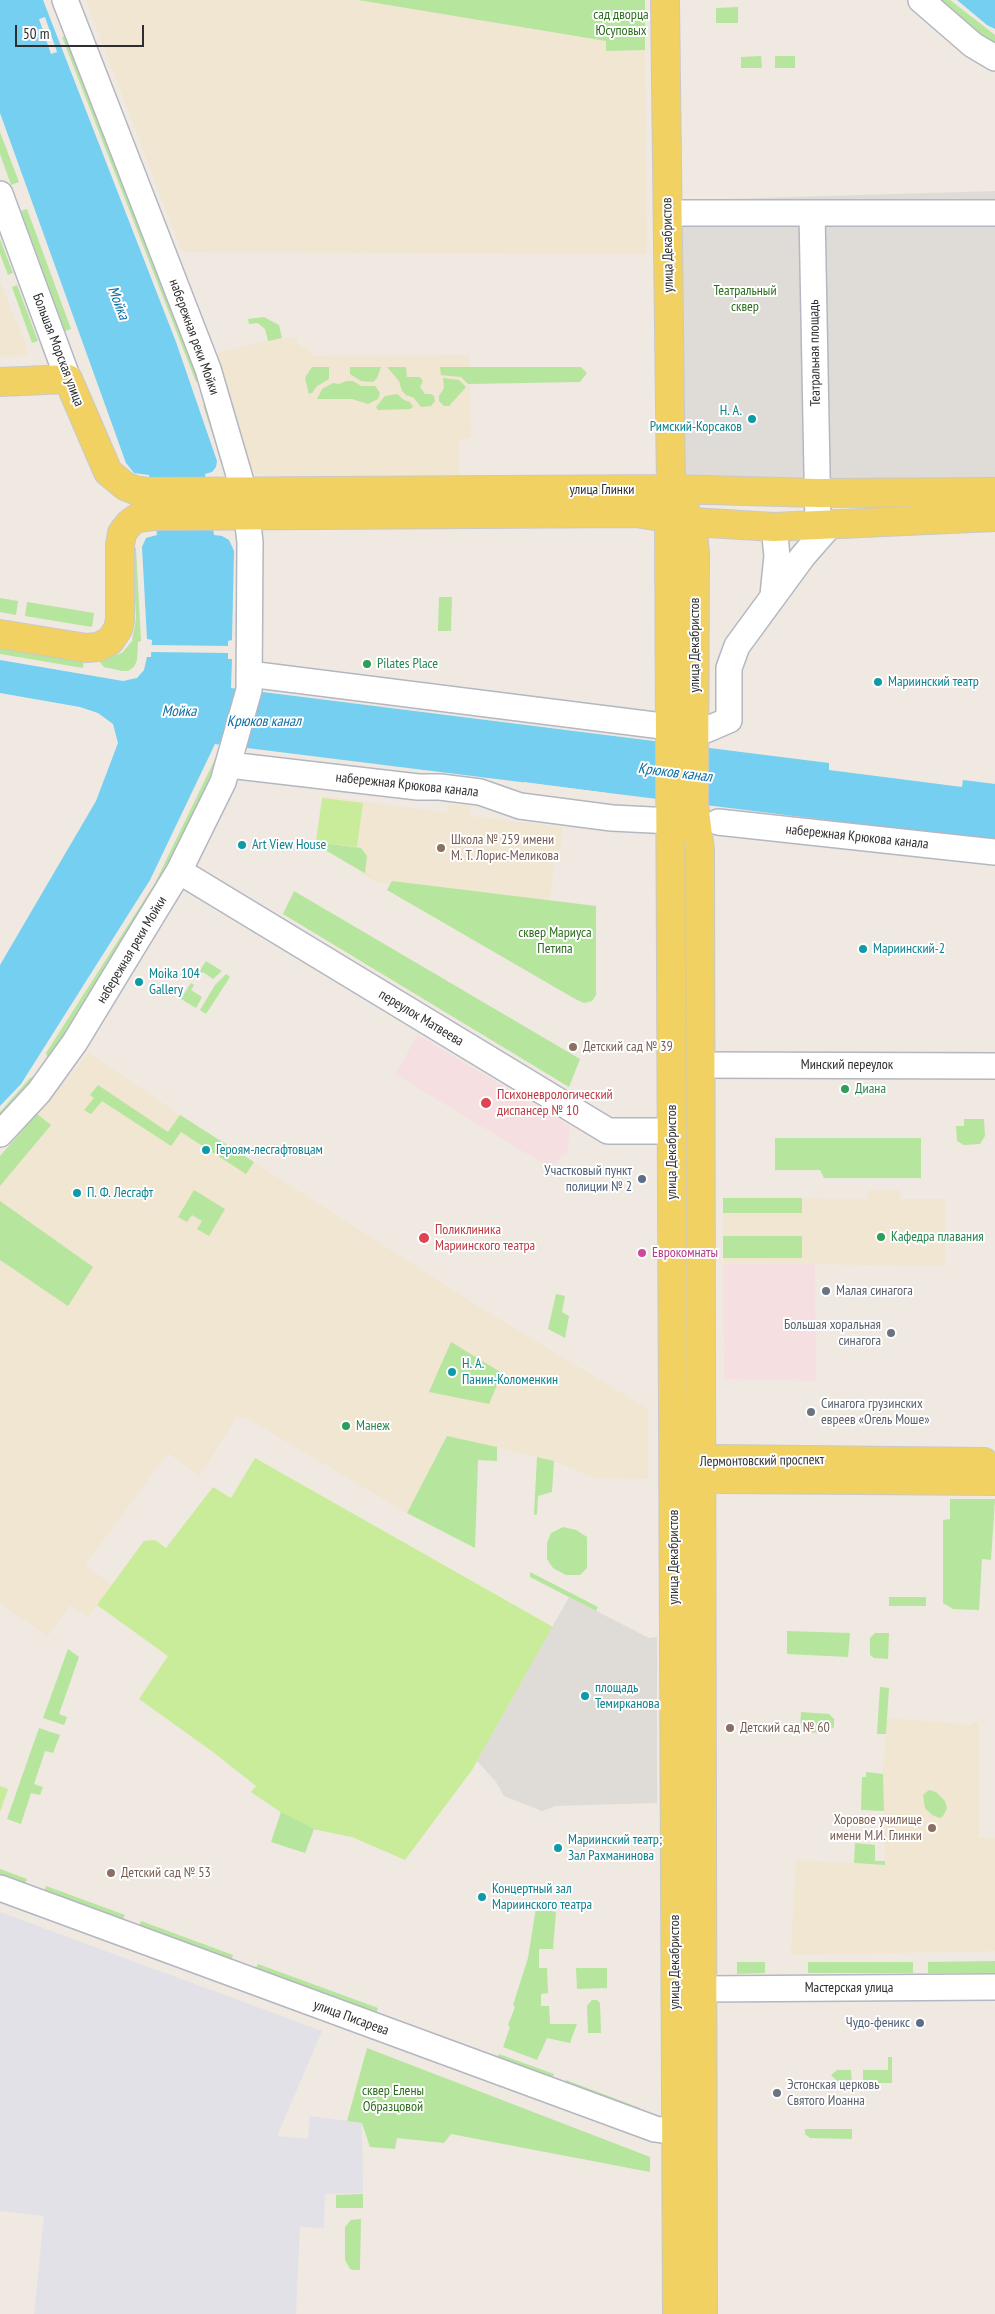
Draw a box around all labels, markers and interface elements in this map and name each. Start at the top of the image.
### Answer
park label: сад дворца Юсуповых [593,7,649,40]
scale bar [18,15,146,47]
text: 50 m [23,24,49,43]
street label: улица Декабристов [659,197,677,293]
street label: набережная реки Мойки [165,277,223,397]
park label: Театральный сквер [713,283,777,316]
water label: Мойка [103,284,133,322]
street label: Большая Морская улица [29,291,87,409]
street label: Театральная площадь [806,300,824,406]
place label: Н. А. Римский-Корсаков [650,403,742,436]
marker: Н. А. Римский-Корсаков [746,413,758,425]
street label: улица Глинки [570,482,634,498]
street label: улица Декабристов [687,598,703,692]
place label: Pilates Place [377,656,438,672]
marker: Pilates Place [361,658,373,670]
place label: Мариинский театр [888,674,979,690]
marker: Мариинский театр [872,676,884,688]
water label: Мойка [162,703,196,721]
water label: Крюков канал [227,713,301,731]
water label: Крюков канал [637,760,713,786]
street label: набережная Крюкова канала [335,769,479,801]
street label: набережная Крюкова канала [785,821,929,853]
place label: Школа № 259 имени М. Т. Лорис-Меликова [451,832,559,864]
place label: Art View House [252,837,326,853]
marker: Art View House [236,839,248,851]
marker: Школа № 259 имени М. Т. Лорис-Меликова [435,842,447,854]
street label: набережная реки Мойки [93,893,171,1007]
park label: сквер Мариуса Петипа [518,925,592,958]
place label: Мариинский-2 [873,941,945,957]
marker: Мариинский-2 [857,943,869,955]
place label: Moika 104 Gallery [149,966,200,999]
marker: Moika 104 Gallery [133,976,145,988]
street label: переулок Матвеева [376,986,466,1050]
place label: Детский сад № 39 [583,1039,673,1055]
marker: Детский сад № 39 [567,1041,579,1053]
street label: Минский переулок [801,1057,893,1073]
place label: Диана [855,1081,886,1097]
marker: Диана [839,1083,851,1095]
place label: Психоневрологический диспансер № 10 [497,1087,613,1120]
marker: Психоневрологический диспансер № 10 [479,1096,493,1110]
street label: улица Декабристов [664,1105,680,1199]
place label: Героям-лесгафтовцам [216,1142,323,1158]
marker: Героям-лесгафтовцам [200,1144,212,1156]
place label: Участковый пункт полиции № 2 [544,1163,632,1196]
marker: Участковый пункт полиции № 2 [636,1173,648,1185]
place label: П. Ф. Лесгафт [87,1185,153,1201]
marker: П. Ф. Лесгафт [71,1187,83,1199]
place label: Поликлиника Мариинского театра [435,1222,535,1254]
place label: Кафедра плавания [891,1229,984,1245]
marker: Поликлиника Мариинского театра [417,1231,431,1245]
marker: Кафедра плавания [875,1231,887,1243]
place label: Еврокомнаты [652,1245,718,1261]
marker: Еврокомнаты [636,1247,648,1259]
place label: Малая синагога [836,1283,913,1299]
marker: Малая синагога [820,1285,832,1297]
place label: Большая хоральная синагога [784,1317,881,1350]
marker: Большая хоральная синагога [885,1327,897,1339]
place label: Н. А. Панин-Коломенкин [462,1356,558,1388]
marker: Н. А. Панин-Коломенкин [446,1366,458,1378]
place label: Синагога грузинских евреев «Огель Моше» [821,1396,930,1428]
marker: Синагога грузинских евреев «Огель Моше» [805,1406,817,1418]
place label: Манеж [356,1418,390,1434]
marker: Манеж [340,1420,352,1432]
street label: Лермонтовский проспект [699,1452,825,1470]
street label: улица Декабристов [666,1510,682,1604]
place label: площадь Темирканова [595,1680,660,1712]
marker: площадь Темирканова [579,1690,591,1702]
place label: Детский сад № 60 [740,1720,830,1736]
marker: Детский сад № 60 [724,1722,736,1734]
place label: Хоровое училище имени М.И. Глинки [830,1812,922,1844]
marker: Хоровое училище имени М.И. Глинки [926,1822,938,1834]
place label: Мариинский театр; Зал Рахманинова [568,1832,662,1864]
marker: Мариинский театр; Зал Рахманинова [552,1842,564,1854]
place label: Детский сад № 53 [121,1865,211,1881]
marker: Детский сад № 53 [105,1867,117,1879]
place label: Концертный зал Мариинского театра [492,1881,592,1914]
marker: Концертный зал Мариинского театра [476,1891,488,1903]
street label: улица Декабристов [667,1915,683,2009]
street label: Мастерская улица [805,1980,893,1996]
street label: улица Писарева [311,1997,391,2039]
place label: Чудо-феникс [846,2015,910,2031]
marker: Чудо-феникс [914,2017,926,2029]
place label: Эстонская церковь Святого Иоанна [787,2077,880,2110]
park label: сквер Елены Образцовой [362,2083,424,2116]
marker: Эстонская церковь Святого Иоанна [771,2087,783,2099]

